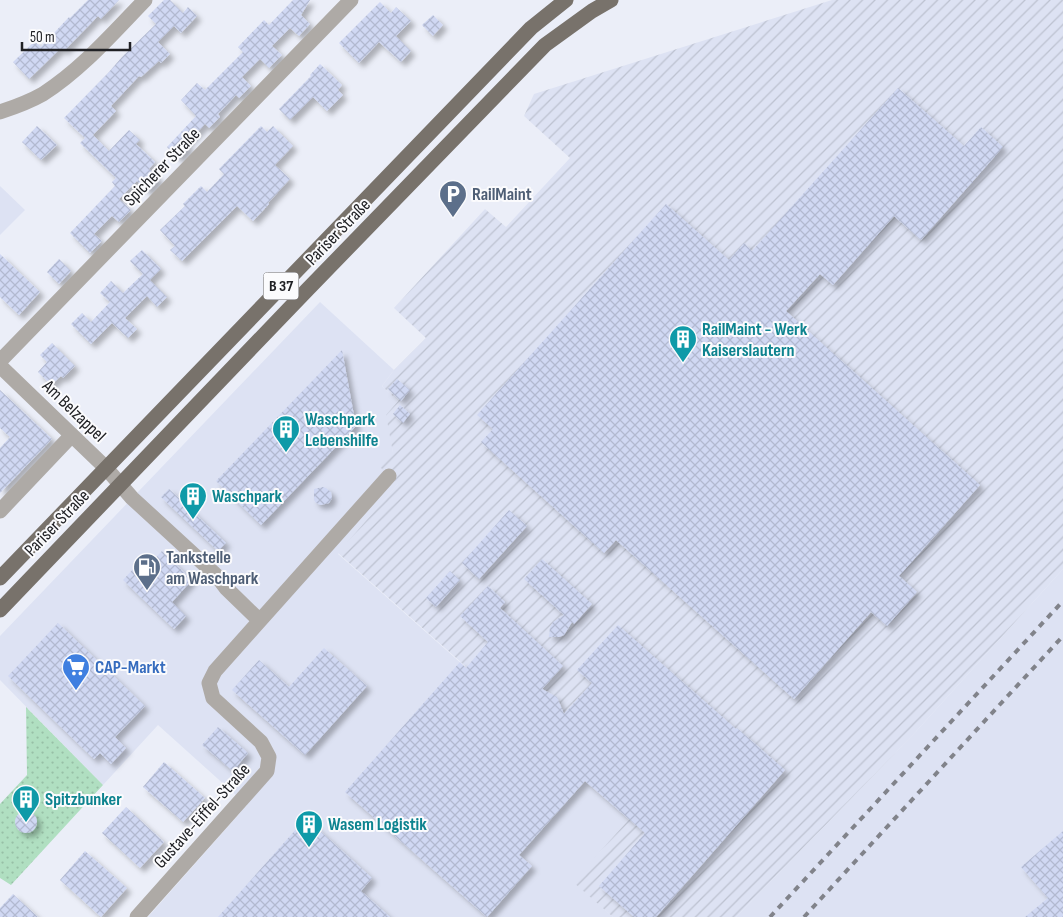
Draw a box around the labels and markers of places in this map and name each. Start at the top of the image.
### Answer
parking icon: RailMaint [438,179,468,218]
place label: RailMaint [472,184,532,205]
place label: RailMaint - Werk Kaiserslautern [702,319,808,361]
building icon: RailMaint - Werk Kaiserslautern [668,324,698,363]
place label: Waschpark Lebenshilfe [305,409,378,451]
building icon: Waschpark Lebenshilfe [271,414,301,453]
building icon: Waschpark [178,481,208,520]
place label: Waschpark [212,486,283,507]
place label: Tankstelle am Waschpark [166,547,259,589]
fuel station icon: Tankstelle am Waschpark [132,552,162,591]
supermarket icon: CAP-Markt [61,652,91,691]
place label: CAP-Markt [95,657,166,678]
building icon: Spitzbunker [11,784,41,823]
place label: Spitzbunker [45,789,122,810]
building icon: Wasem Logistik [294,809,324,848]
place label: Wasem Logistik [328,814,427,835]

